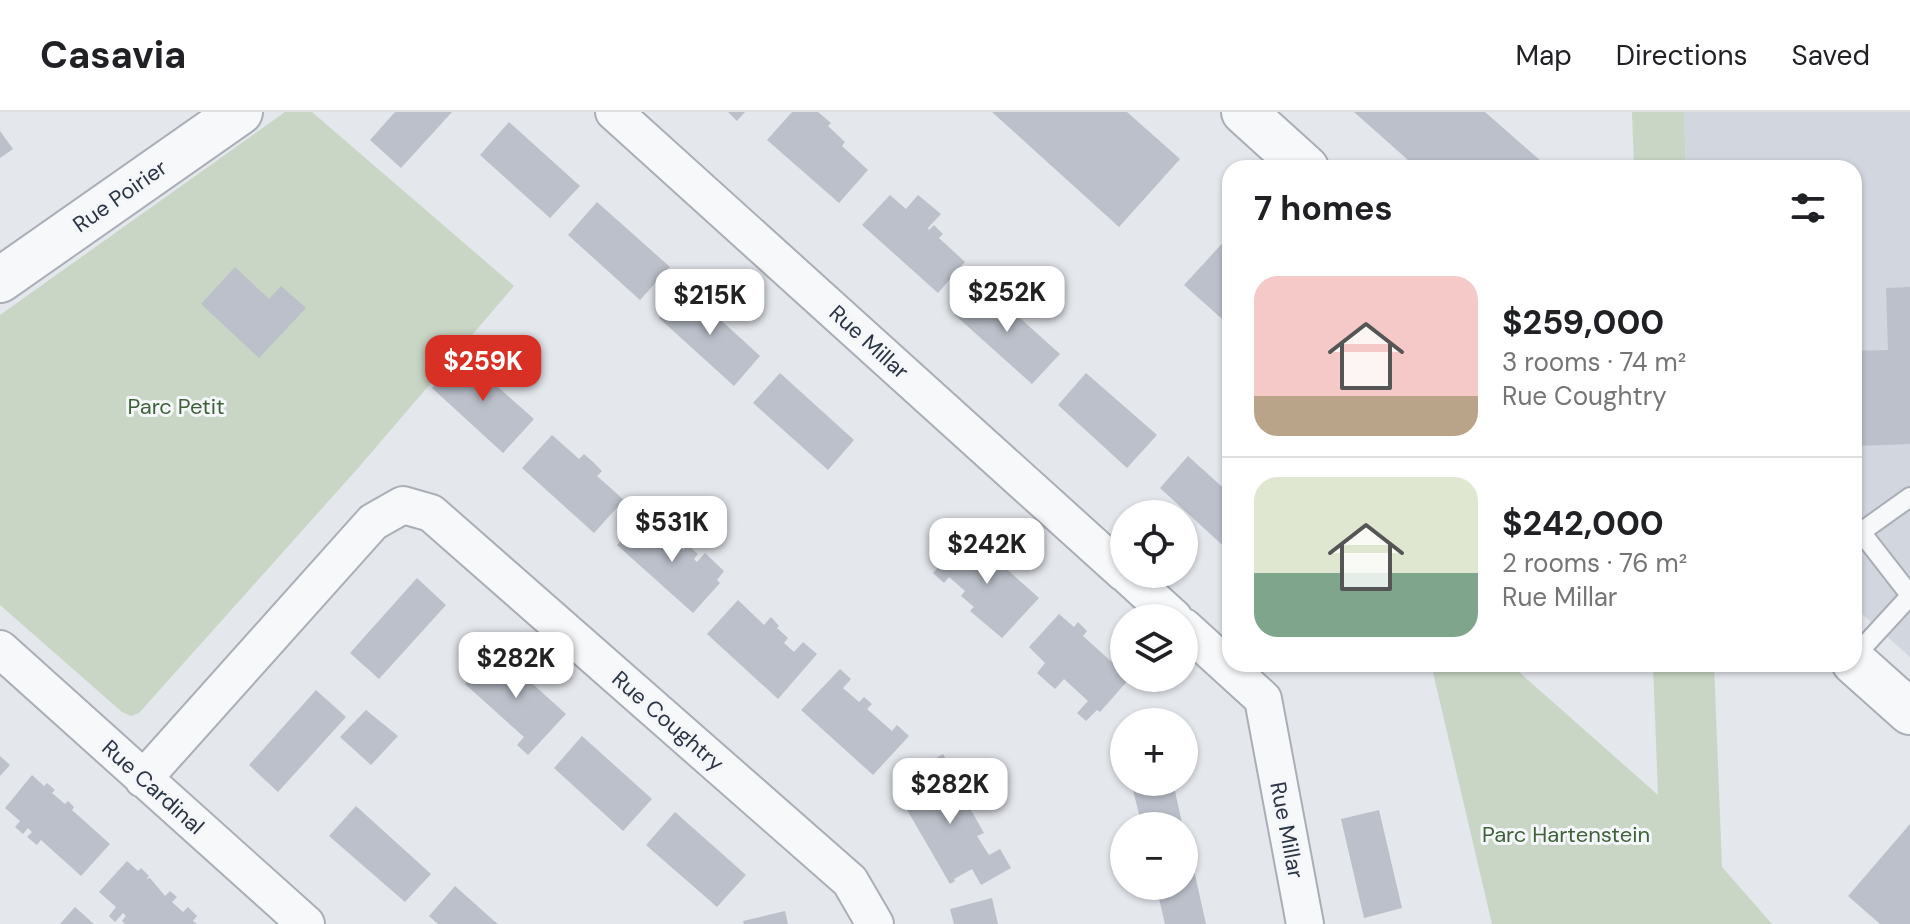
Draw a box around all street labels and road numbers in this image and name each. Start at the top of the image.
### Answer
street label: Rue Poirier [67,153,173,239]
street label: Rue Millar [823,299,915,385]
street label: Rue Coughtry [606,664,730,778]
street label: Rue Cardinal [96,733,210,841]
street label: Rue Millar [1263,779,1311,881]

